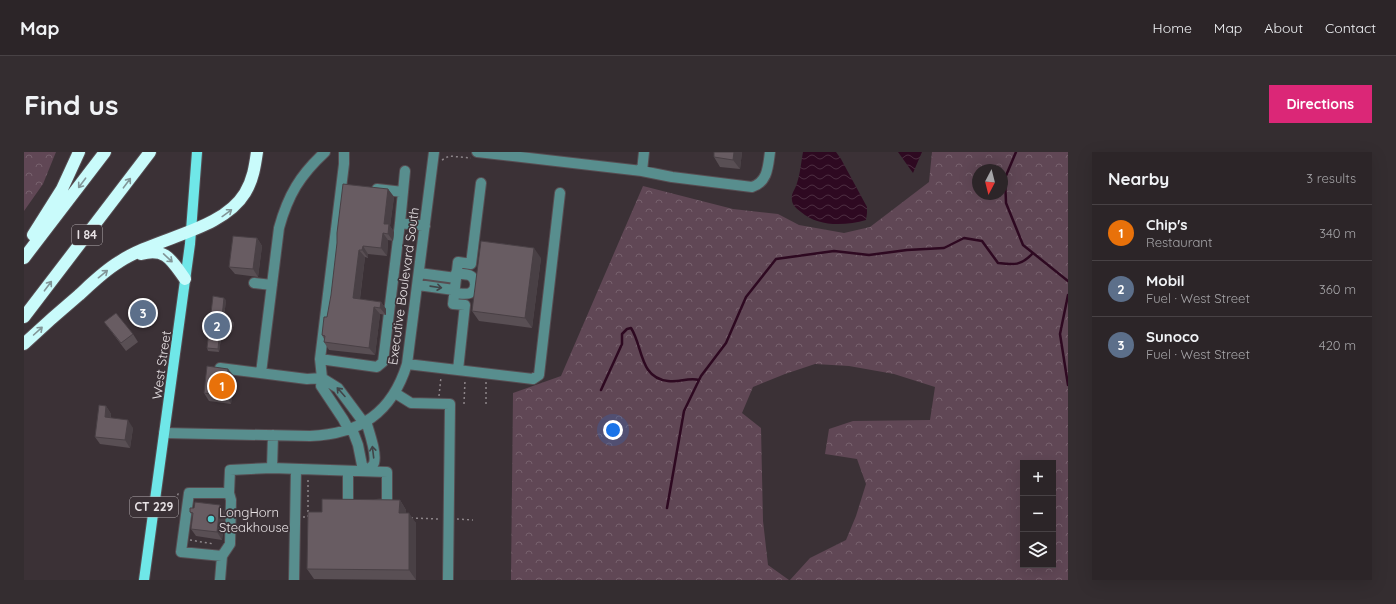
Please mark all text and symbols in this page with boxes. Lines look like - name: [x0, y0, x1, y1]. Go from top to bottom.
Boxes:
- text: Map: [20, 16, 59, 40]
- text: Home: [1153, 19, 1192, 37]
- text: Map: [1214, 19, 1242, 37]
- text: About: [1264, 19, 1303, 37]
- text: Contact: [1325, 19, 1376, 37]
- button: Directions: [1269, 85, 1372, 123]
- text: Find us: [24, 87, 118, 122]
- north arrow: [972, 164, 1008, 200]
- text: Nearby: [1108, 168, 1169, 189]
- text: 3 results: [1306, 170, 1356, 186]
- one-way arrow: [77, 177, 86, 188]
- one-way arrow: [122, 178, 131, 189]
- street label: Executive Boulevard South: [384, 206, 422, 366]
- one-way arrow: [221, 209, 232, 217]
- text: Chip's: [1146, 215, 1188, 234]
- road number: I 84: [72, 225, 102, 245]
- text: 1: [1118, 225, 1124, 241]
- text: 340 m: [1319, 225, 1356, 241]
- text: Restaurant: [1146, 234, 1212, 250]
- one-way arrow: [163, 253, 173, 263]
- one-way arrow: [97, 270, 108, 278]
- text: Mobil: [1146, 271, 1185, 290]
- one-way arrow: [43, 281, 52, 292]
- text: 2: [1117, 281, 1125, 297]
- text: 360 m: [1319, 281, 1356, 297]
- one-way arrow: [429, 283, 442, 291]
- text: Fuel · West Street: [1146, 290, 1250, 306]
- pin: 3: [130, 298, 156, 328]
- pin: 2: [204, 311, 230, 341]
- one-way arrow: [33, 326, 43, 336]
- text: Sunoco: [1146, 327, 1199, 346]
- street label: West Street: [148, 330, 174, 400]
- text: 3: [1118, 337, 1124, 353]
- text: 420 m: [1319, 337, 1356, 353]
- text: Fuel · West Street: [1146, 346, 1250, 362]
- pin: 1: [209, 371, 235, 401]
- one-way arrow: [336, 386, 345, 397]
- your location: [603, 420, 623, 440]
- one-way arrow: [369, 446, 377, 459]
- map controls: [1020, 460, 1056, 568]
- button: +: [1020, 460, 1056, 496]
- button: −: [1020, 496, 1056, 532]
- road number: CT 229: [130, 497, 178, 517]
- place label: LongHorn Steakhouse: [219, 504, 289, 535]
- marker: LongHorn Steakhouse: [206, 514, 216, 524]
- button: layers: [1020, 532, 1056, 568]

